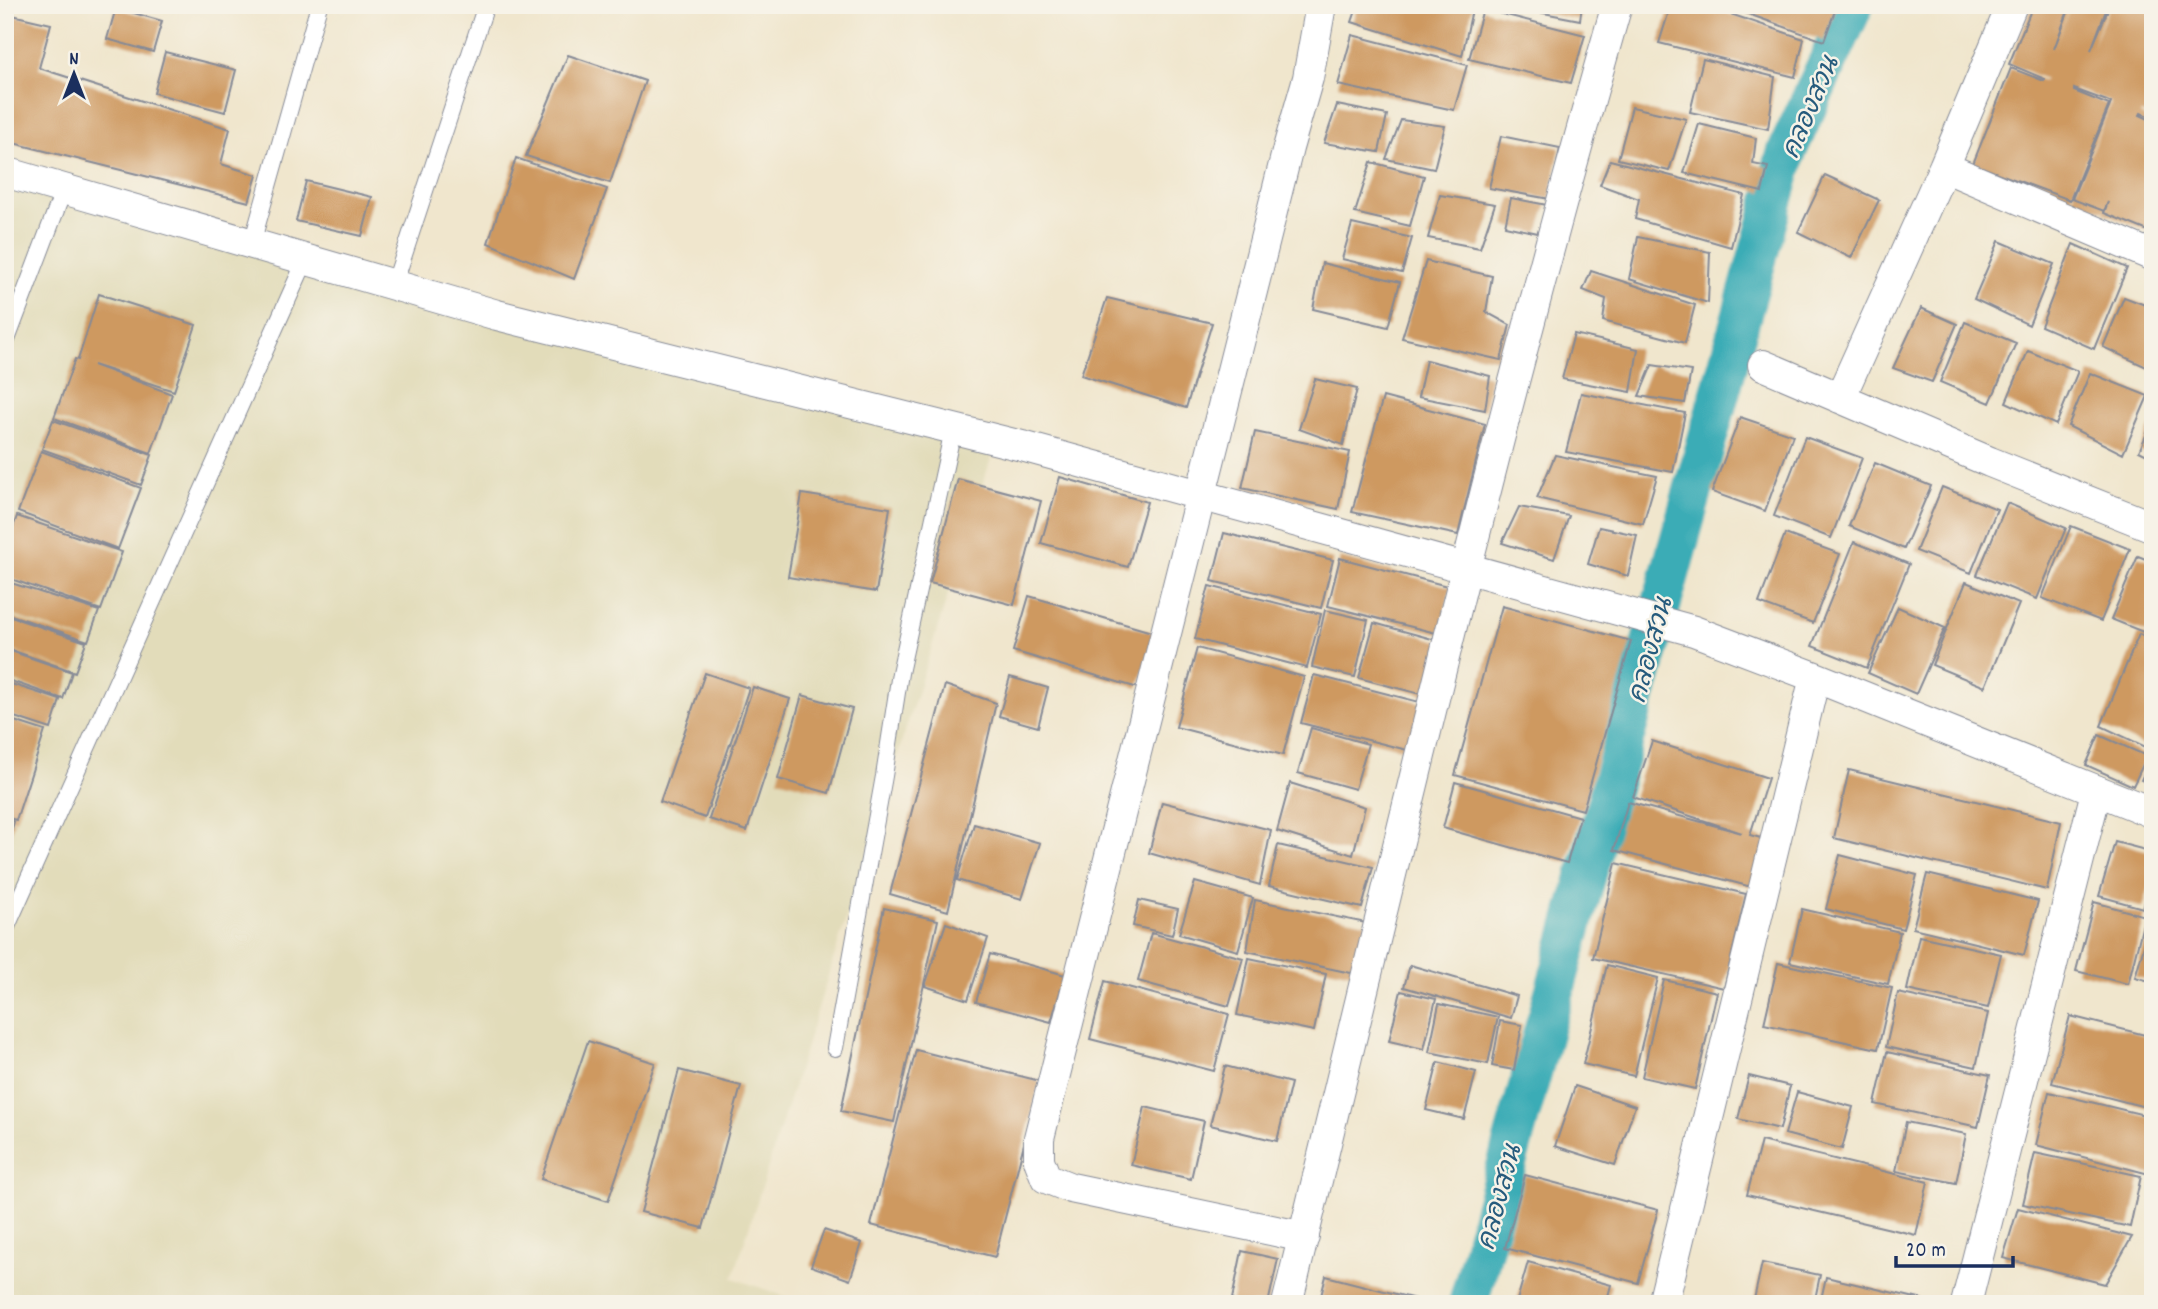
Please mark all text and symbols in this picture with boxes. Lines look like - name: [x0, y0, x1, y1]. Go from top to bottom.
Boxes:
- north arrow: [38, 38, 108, 108]
- text: N: [69, 47, 79, 74]
- water label: คลองสวน: [1774, 50, 1851, 165]
- water label: คลองสวน: [1621, 593, 1685, 707]
- water label: คลองสวน: [1470, 1140, 1534, 1254]
- scale bar: [1896, 1225, 2013, 1269]
- text: 20 m: [1906, 1237, 1946, 1267]

